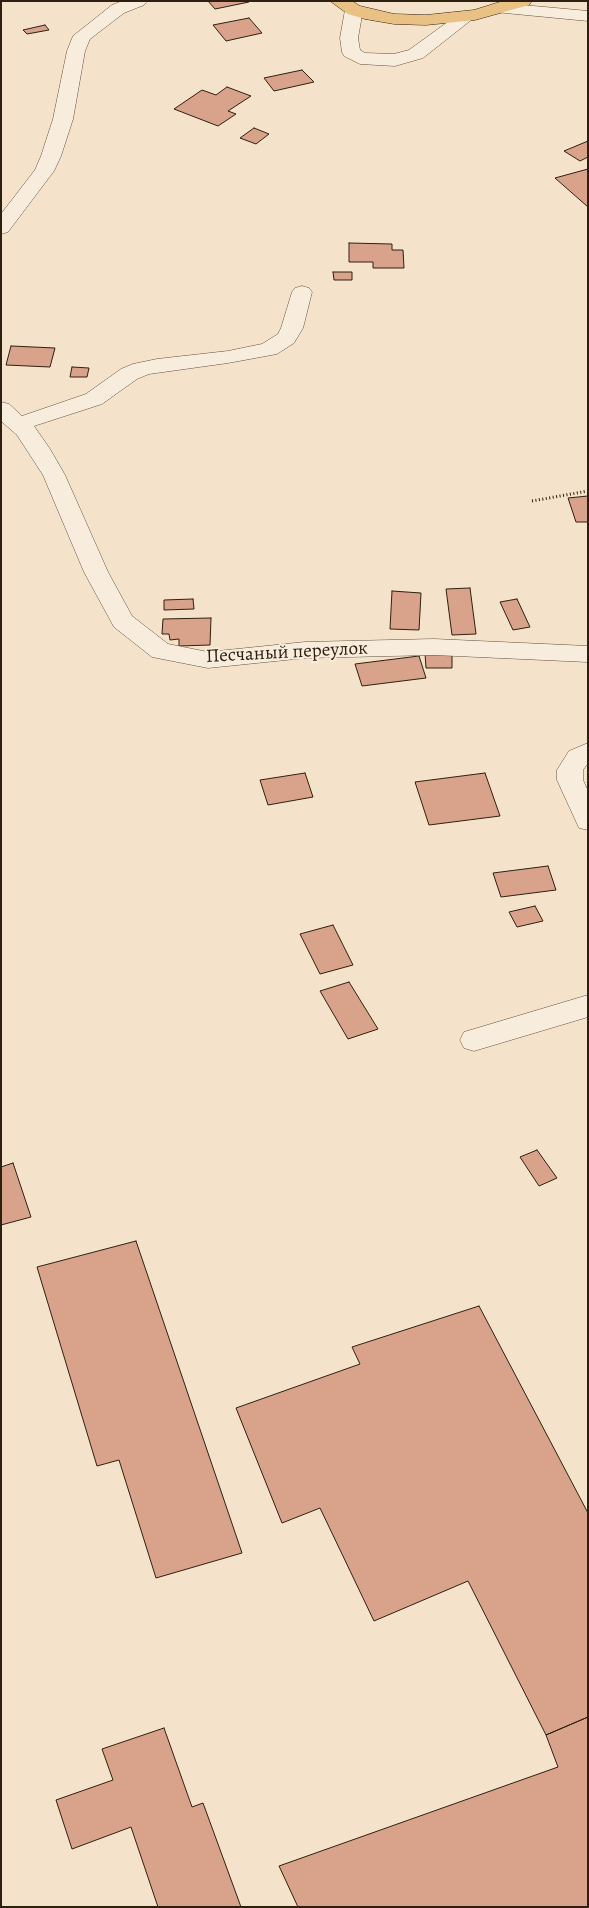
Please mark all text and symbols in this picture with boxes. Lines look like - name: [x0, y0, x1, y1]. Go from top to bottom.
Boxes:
- street label: Песчаный переулок: [205, 637, 369, 669]

